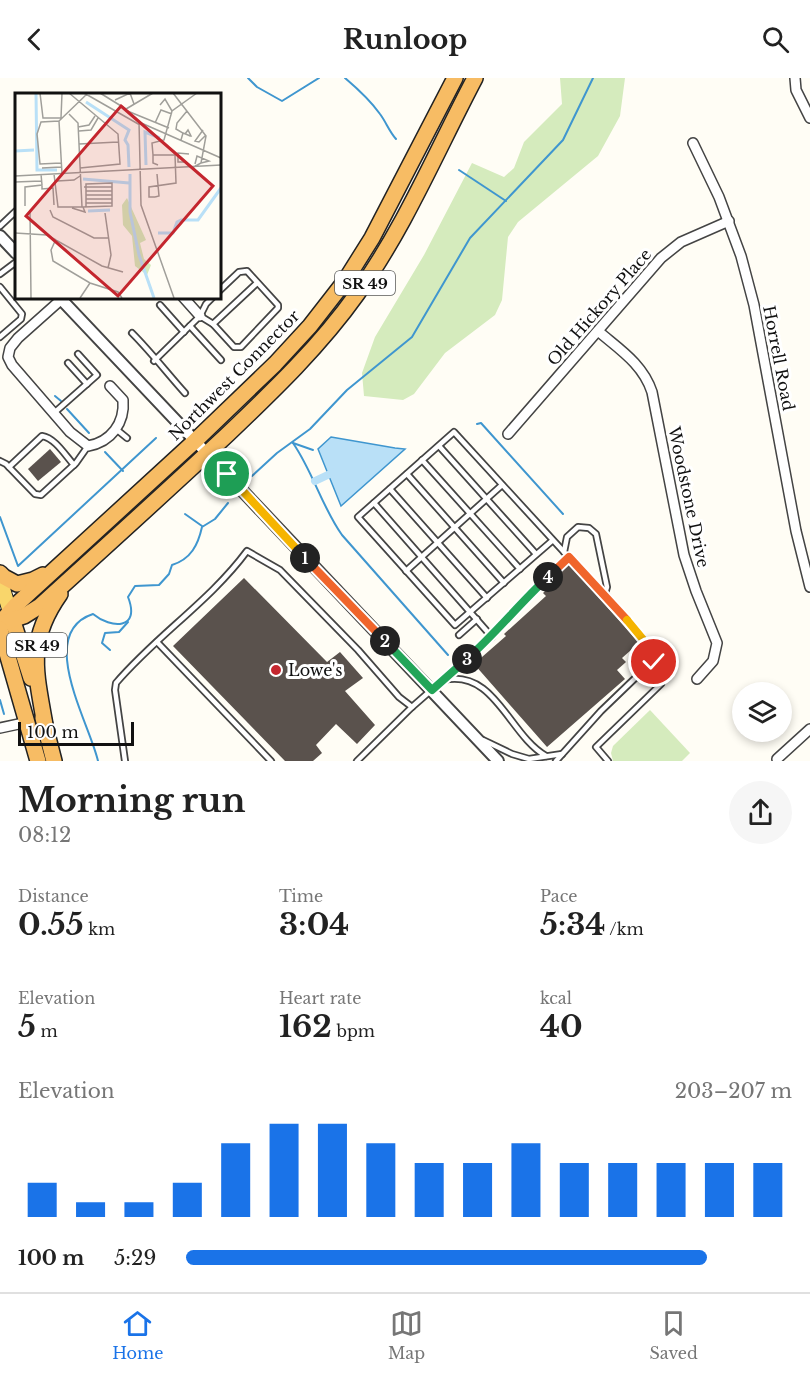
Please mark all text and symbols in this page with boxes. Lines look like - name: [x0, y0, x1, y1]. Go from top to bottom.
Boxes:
- icon: back: [18, 23, 51, 56]
- text: Runloop: [343, 23, 467, 56]
- icon: search: [759, 23, 792, 56]
- inset map: [15, 93, 220, 298]
- street label: Old Hickory Place: [543, 244, 655, 370]
- road number: SR 49: [335, 271, 395, 295]
- street label: Horrell Road: [759, 304, 799, 412]
- street label: Northwest Connector: [165, 305, 304, 444]
- street label: Woodstone Drive: [664, 424, 714, 569]
- pin: [201, 448, 252, 499]
- icon: arrive: [210, 457, 243, 490]
- pin: 1: [290, 543, 320, 573]
- text: 1: [302, 548, 308, 568]
- pin: 4: [533, 562, 563, 592]
- text: 4: [543, 567, 553, 587]
- pin: 2: [370, 626, 400, 656]
- text: 2: [380, 631, 390, 651]
- road number: SR 49: [7, 633, 67, 657]
- pin: [628, 636, 679, 687]
- pin: 3: [452, 644, 482, 674]
- icon: check: [637, 645, 670, 678]
- text: 3: [462, 649, 472, 669]
- place label: Lowe's: [288, 660, 343, 680]
- marker: Lowe's: [269, 663, 283, 677]
- map controls: [732, 682, 792, 742]
- button: layers: [732, 682, 792, 742]
- scale bar: [18, 719, 134, 746]
- text: 100 m: [27, 722, 79, 742]
- text: Morning run: [18, 780, 246, 821]
- button: share: [729, 781, 792, 844]
- text: 08:12: [18, 823, 71, 847]
- text: Distance: [18, 886, 89, 906]
- text: Time: [279, 886, 323, 906]
- text: Pace: [540, 886, 577, 906]
- text: 0.55: [18, 906, 84, 943]
- text: 3:04: [279, 906, 349, 943]
- text: 5:34: [540, 906, 605, 943]
- text: km: [84, 919, 115, 939]
- text: /km: [605, 919, 644, 939]
- text: Elevation: [18, 988, 95, 1008]
- text: Heart rate: [279, 988, 361, 1008]
- text: kcal: [540, 988, 572, 1008]
- text: 5: [18, 1008, 36, 1045]
- text: 162: [279, 1008, 332, 1045]
- text: 40: [540, 1008, 583, 1045]
- text: m: [36, 1021, 58, 1041]
- text: bpm: [332, 1021, 375, 1041]
- text: Elevation: [18, 1079, 115, 1103]
- text: 203–207 m: [675, 1079, 792, 1103]
- text: 100 m: [18, 1246, 84, 1270]
- text: 5:29: [114, 1246, 156, 1270]
- tab: Home: [112, 1307, 163, 1363]
- tab: Map: [388, 1307, 425, 1363]
- tab: Saved: [650, 1307, 698, 1363]

